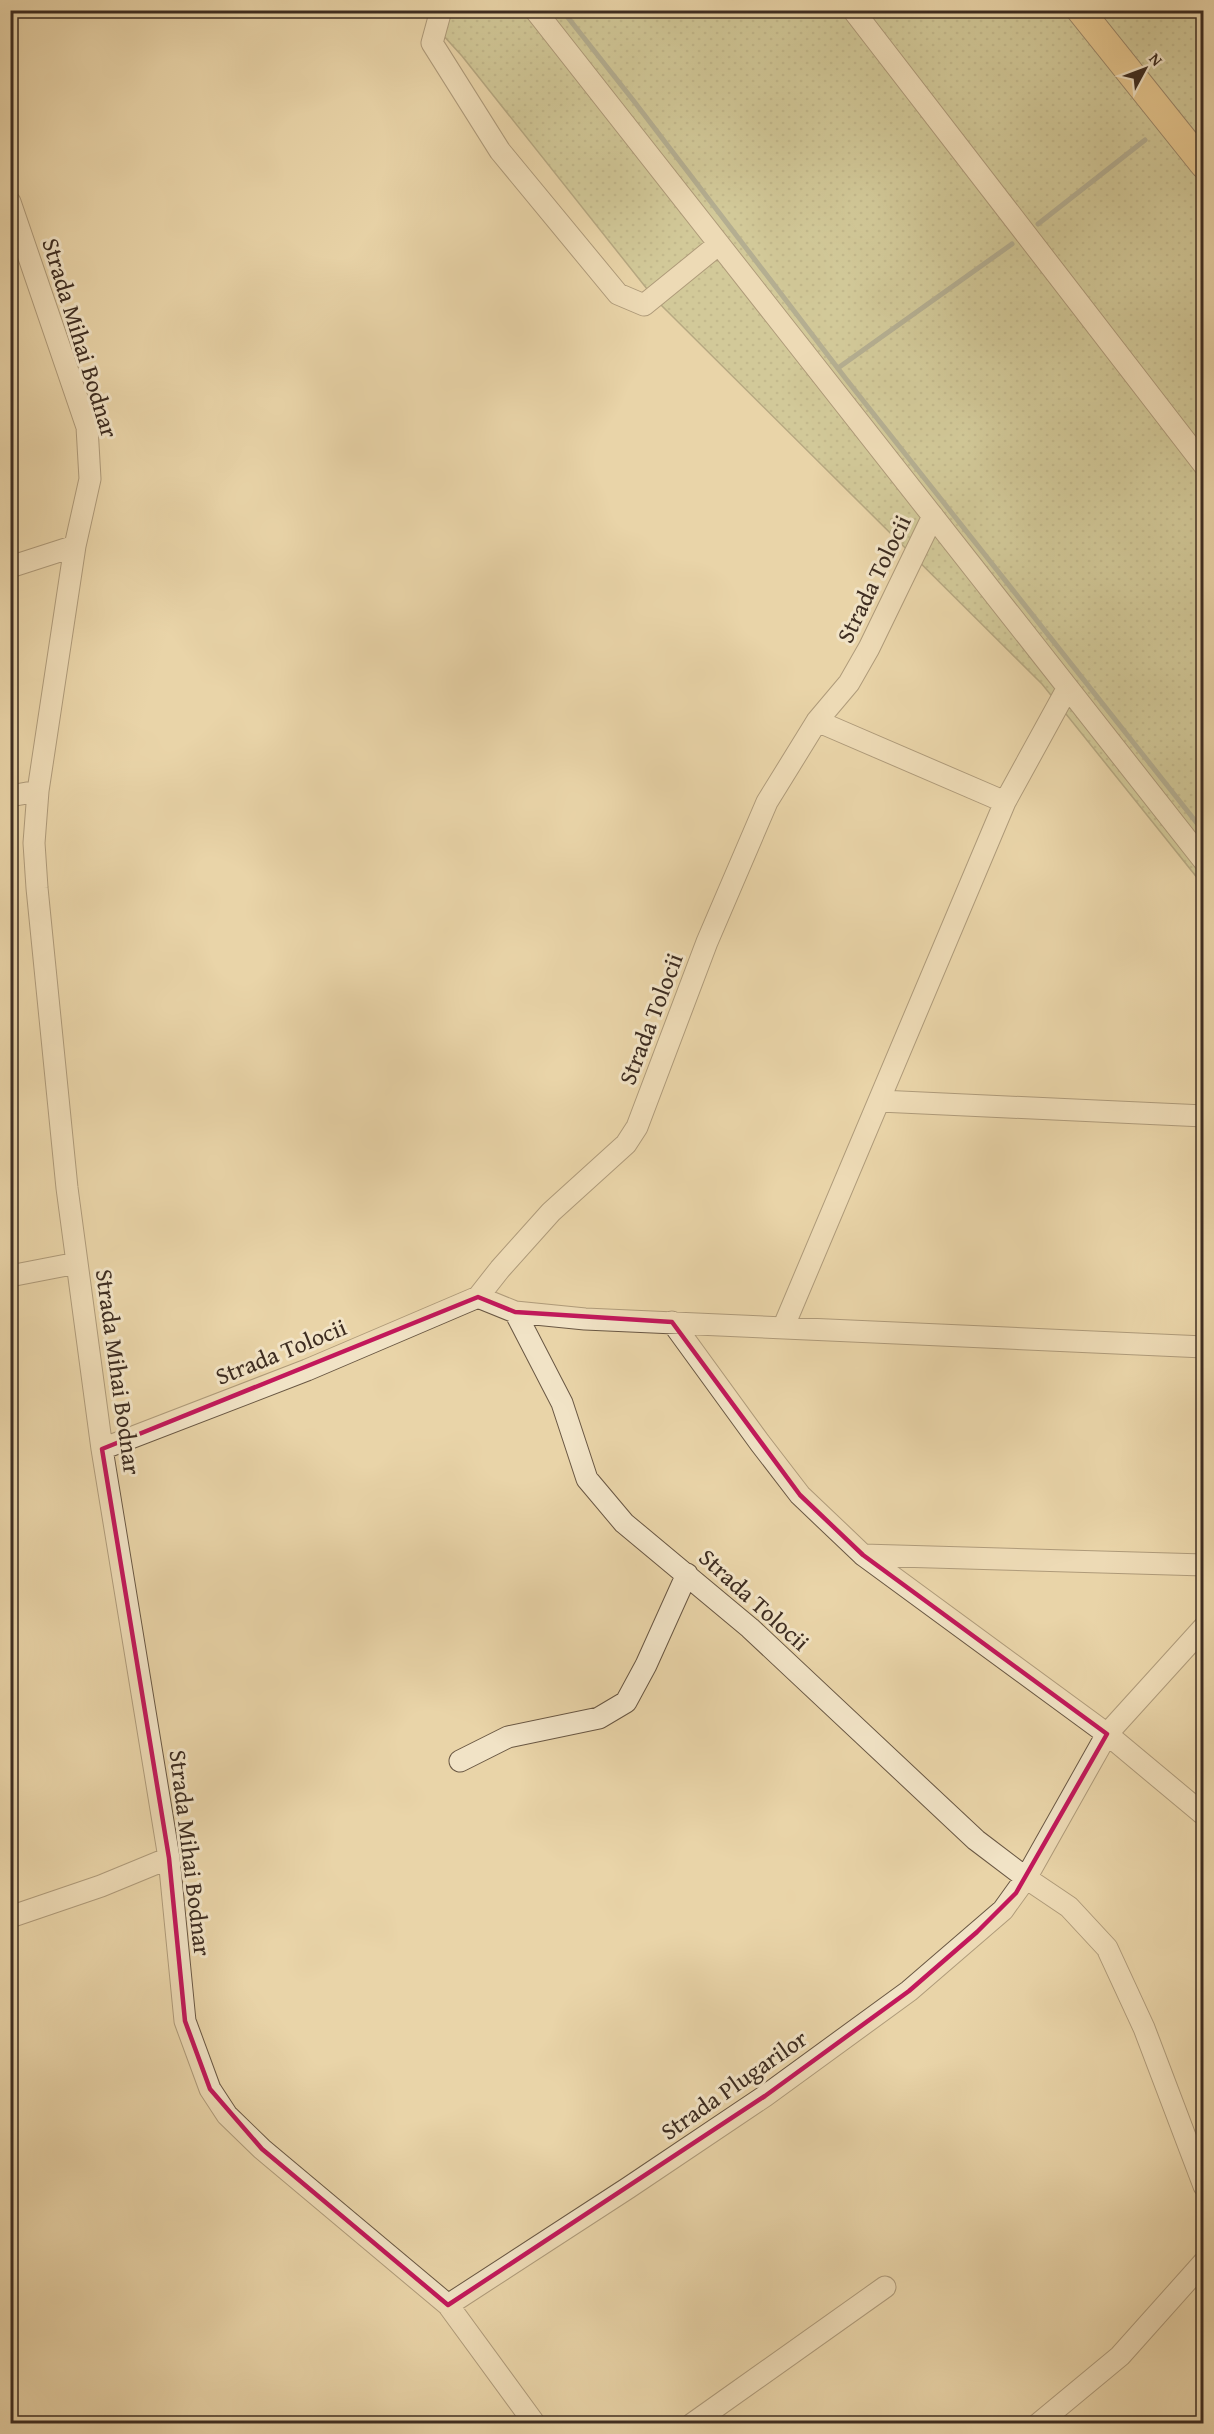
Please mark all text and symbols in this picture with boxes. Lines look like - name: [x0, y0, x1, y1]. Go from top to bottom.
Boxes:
- north arrow: [1115, 39, 1175, 99]
- text: N: [1144, 47, 1169, 71]
- street label: Strada Mihai Bodnar: [33, 234, 128, 442]
- street label: Strada Tolocii: [827, 509, 920, 649]
- street label: Strada Tolocii: [609, 948, 692, 1090]
- street label: Strada Mihai Bodnar: [87, 1267, 150, 1477]
- street label: Strada Tolocii: [210, 1309, 352, 1394]
- street label: Strada Tolocii: [691, 1540, 818, 1659]
- street label: Strada Mihai Bodnar: [160, 1748, 221, 1958]
- street label: Strada Plugarilor: [653, 2021, 814, 2148]

